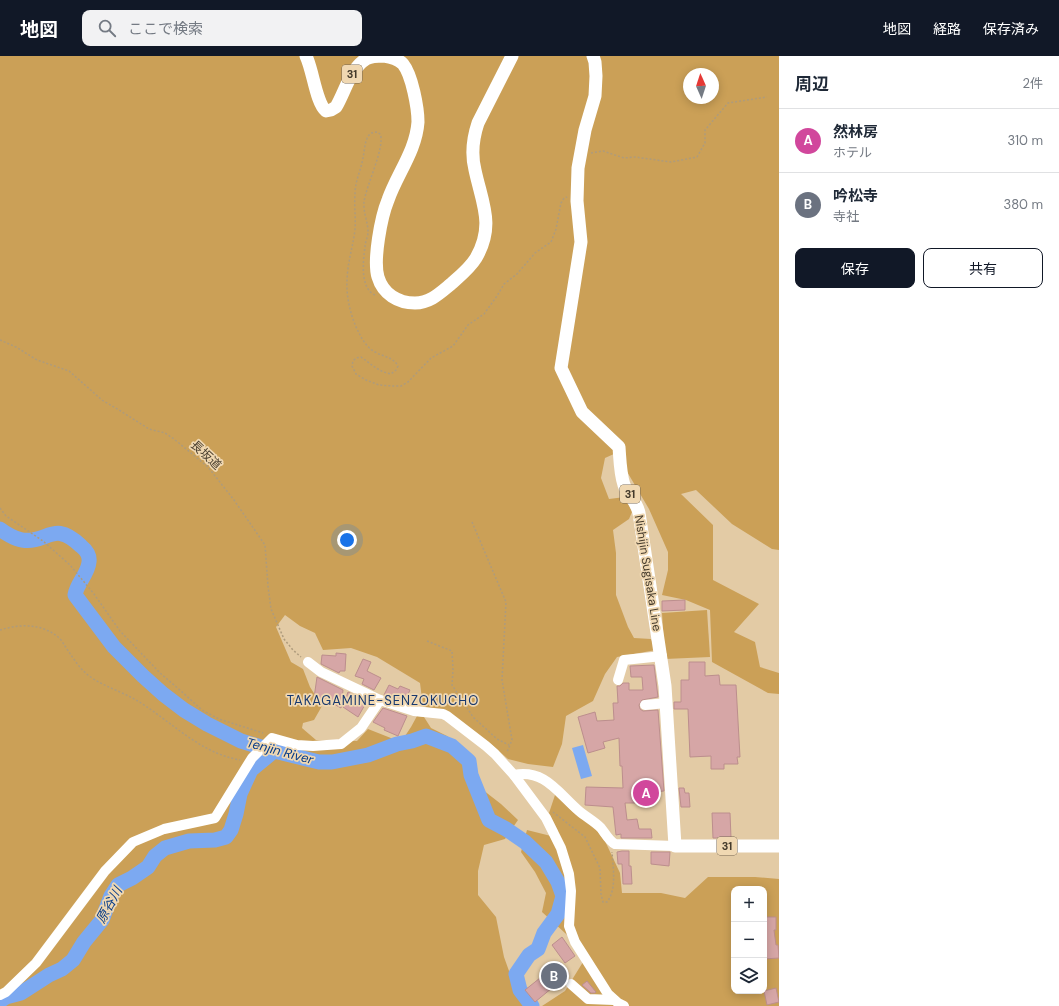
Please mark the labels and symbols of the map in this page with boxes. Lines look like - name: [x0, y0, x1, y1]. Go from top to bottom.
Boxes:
- road number: 31: [342, 65, 362, 83]
- north arrow: [683, 68, 719, 104]
- street label: 長坂道: [187, 437, 225, 473]
- road number: 31: [620, 485, 640, 503]
- street label: Nishijin Sugisaka Line: [631, 514, 665, 632]
- your location: [337, 530, 357, 550]
- district label: TAKAGAMINE-SENZOKUCHO: [287, 692, 479, 709]
- water label: Tenjin River: [245, 734, 316, 768]
- pin: A: [633, 778, 659, 808]
- road number: 31: [717, 837, 737, 855]
- water label: 原谷川: [92, 882, 127, 926]
- pin: B: [541, 961, 567, 991]

